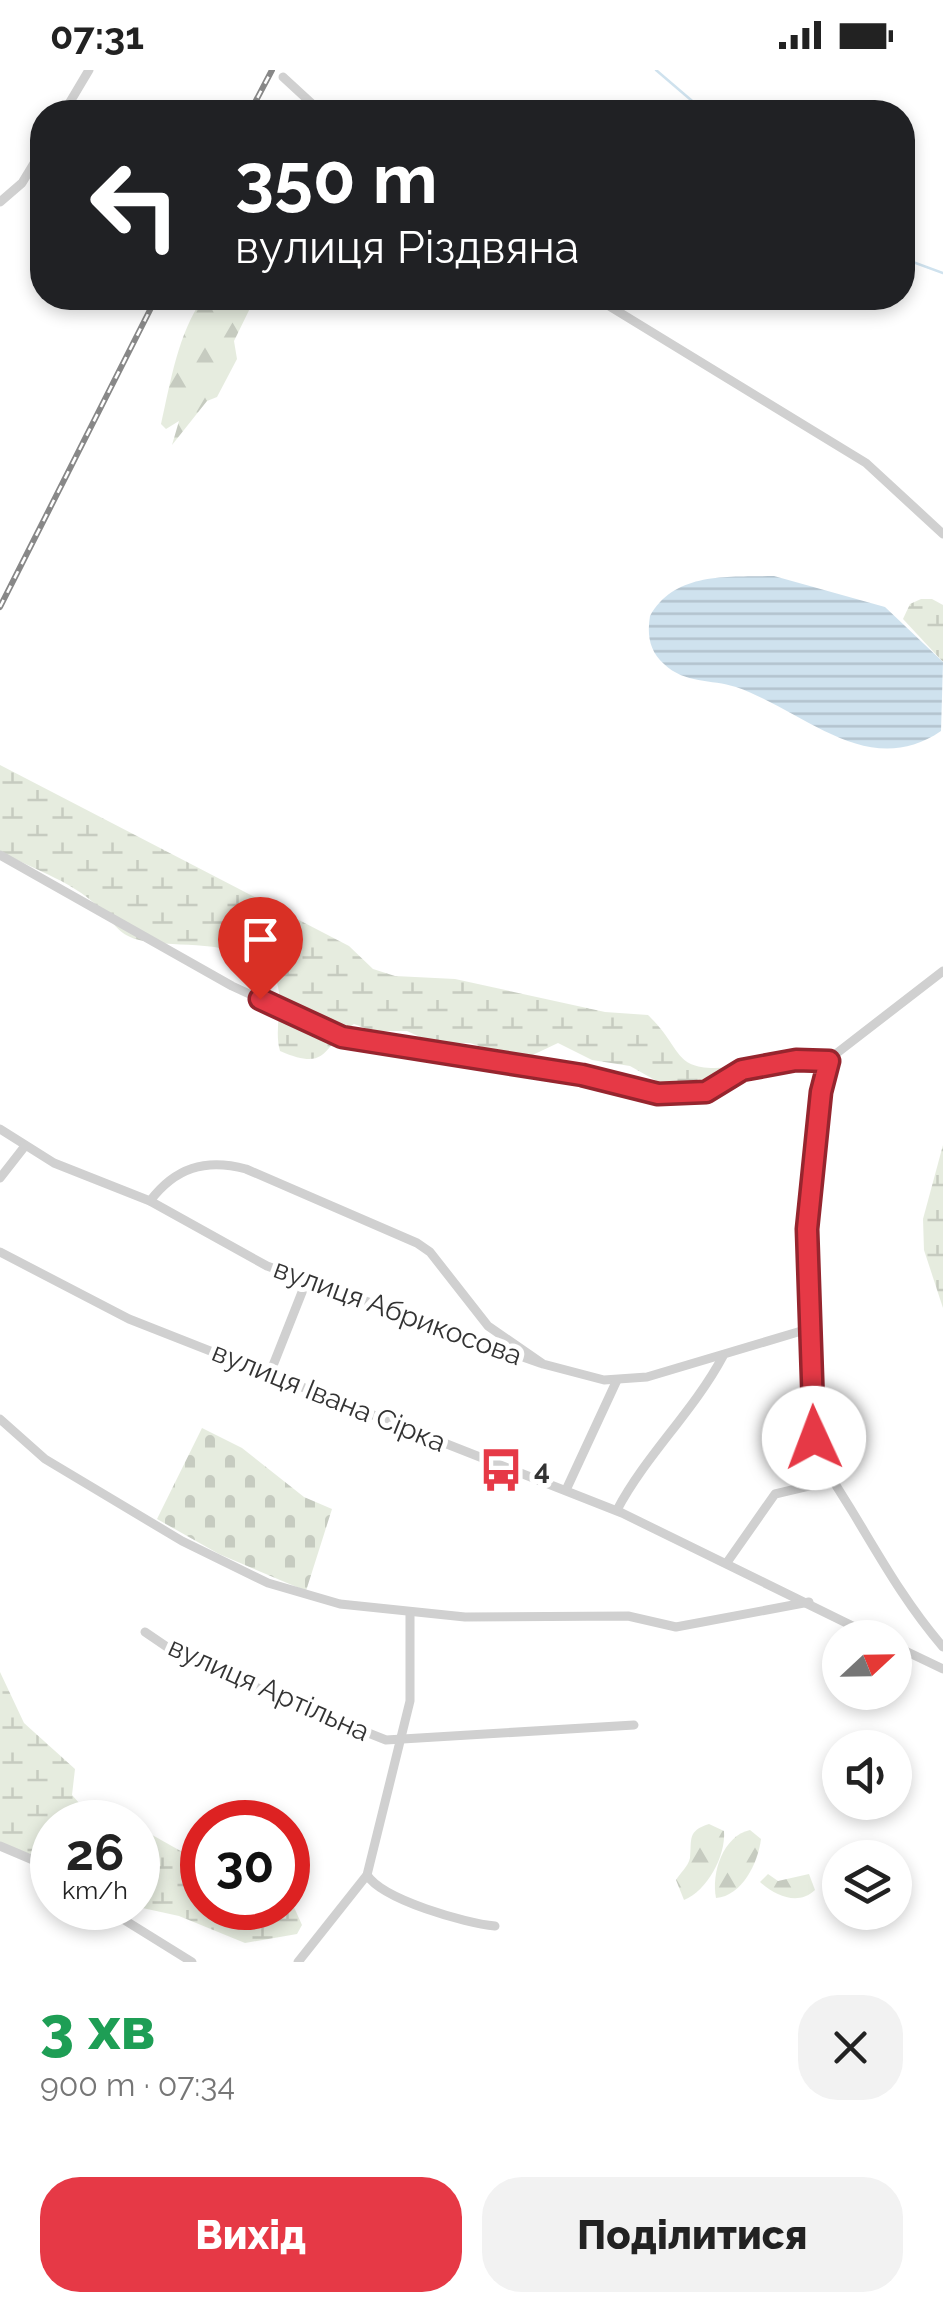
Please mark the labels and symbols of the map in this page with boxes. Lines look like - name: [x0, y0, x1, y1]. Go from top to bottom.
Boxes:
- pin: [218, 897, 303, 1000]
- street label: вулиця Абрикосова: [269, 1252, 527, 1372]
- street label: вулиця Івана Сірка: [207, 1335, 451, 1459]
- position arrow: [762, 1386, 866, 1490]
- bus stop icon: 4: [477, 1446, 525, 1494]
- place label: 4: [534, 1454, 550, 1487]
- north arrow: [822, 1620, 912, 1710]
- street label: вулиця Артільна: [163, 1630, 375, 1748]
- speed limit sign: 30: [180, 1800, 310, 1930]

